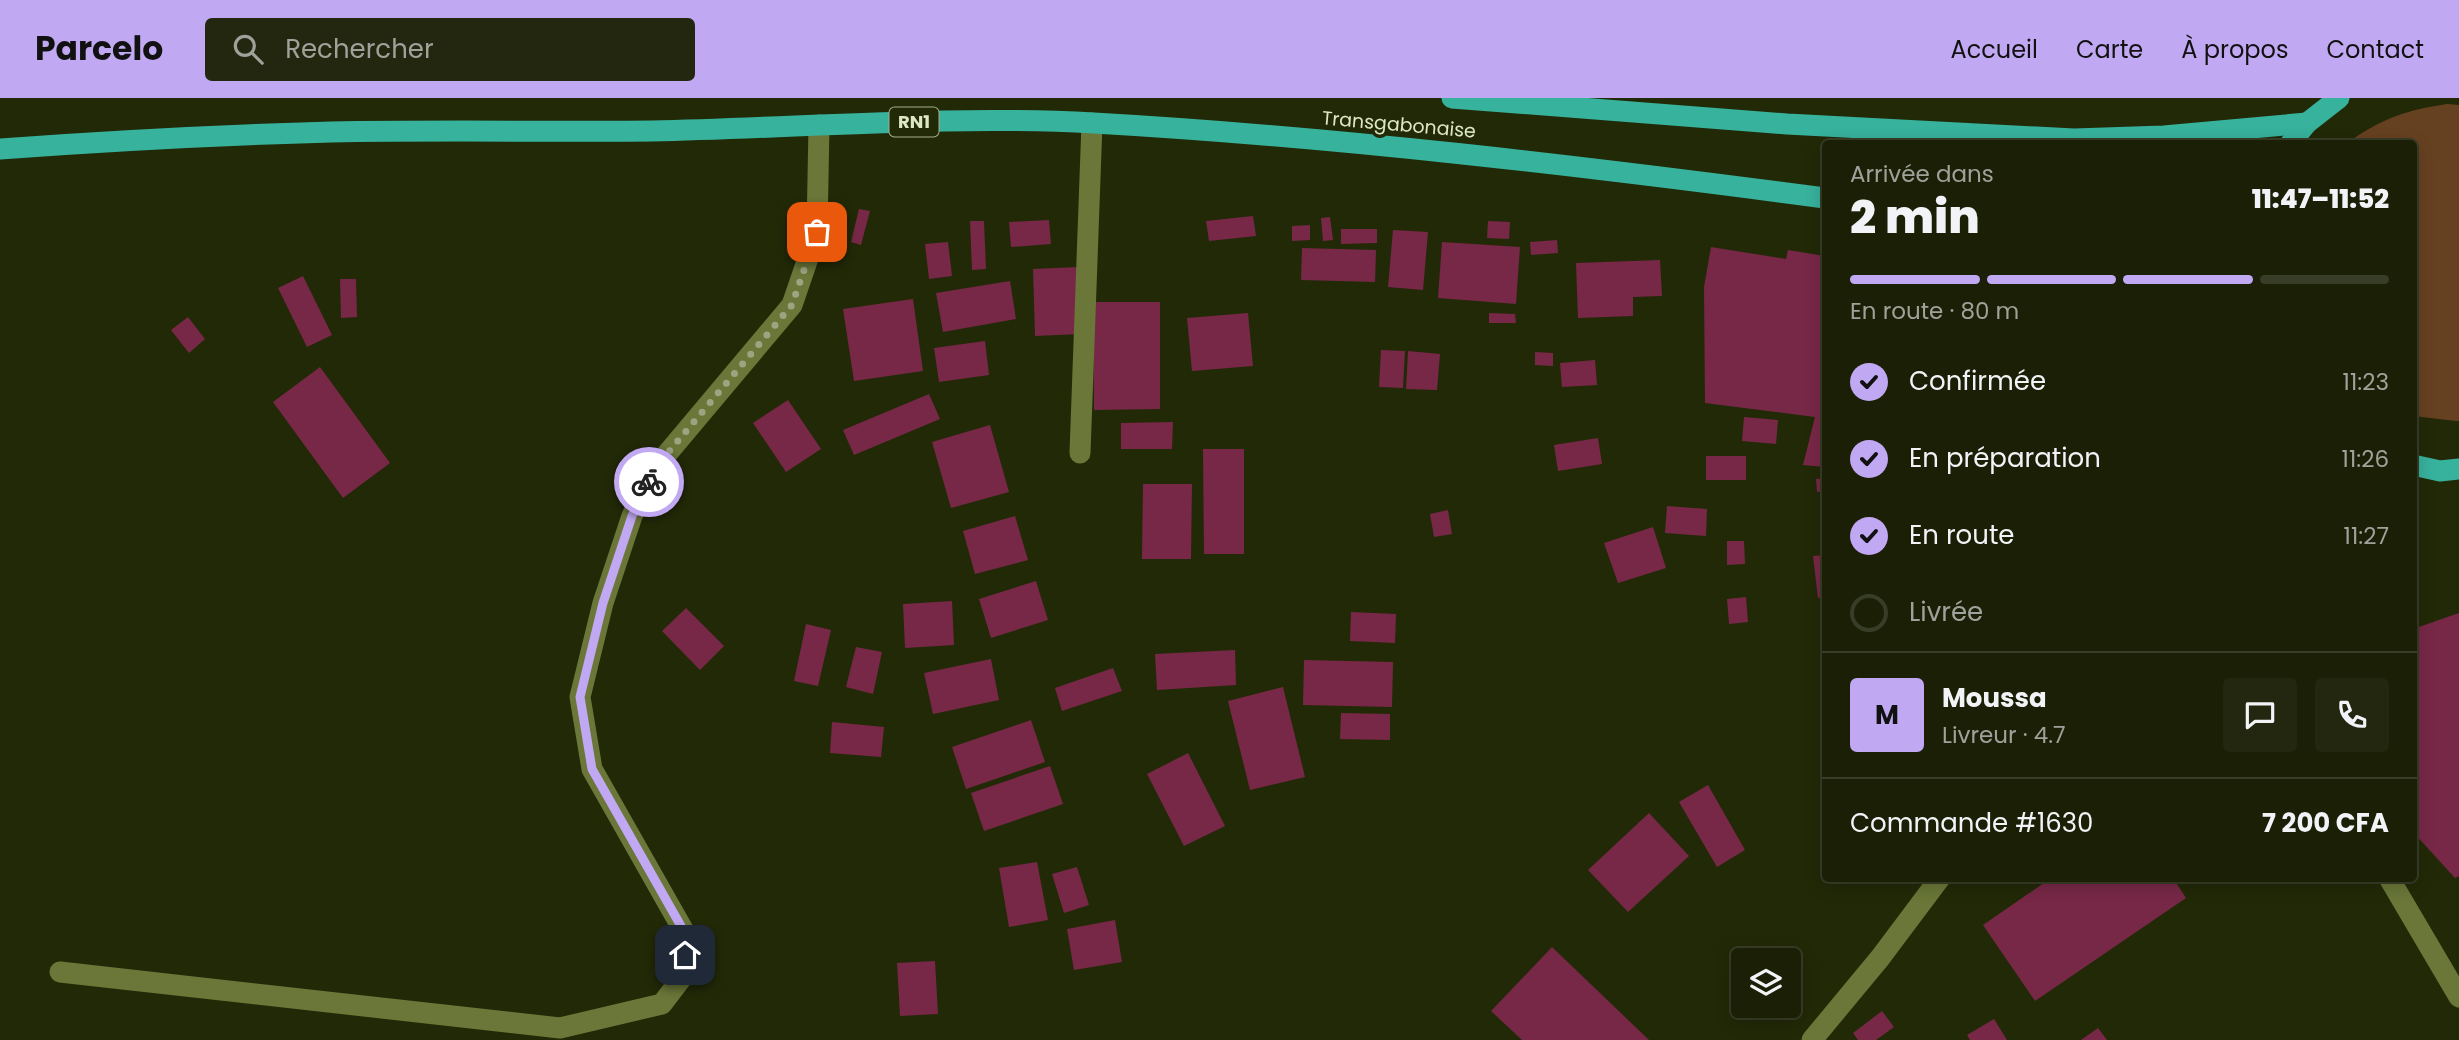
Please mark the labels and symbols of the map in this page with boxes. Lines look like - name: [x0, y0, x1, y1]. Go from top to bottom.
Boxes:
- street label: Transgabonaise: [1321, 104, 1477, 145]
- road number: RN1: [890, 107, 939, 136]
- pin: [787, 202, 847, 262]
- courier: [614, 447, 684, 517]
- pin: [655, 925, 715, 985]

